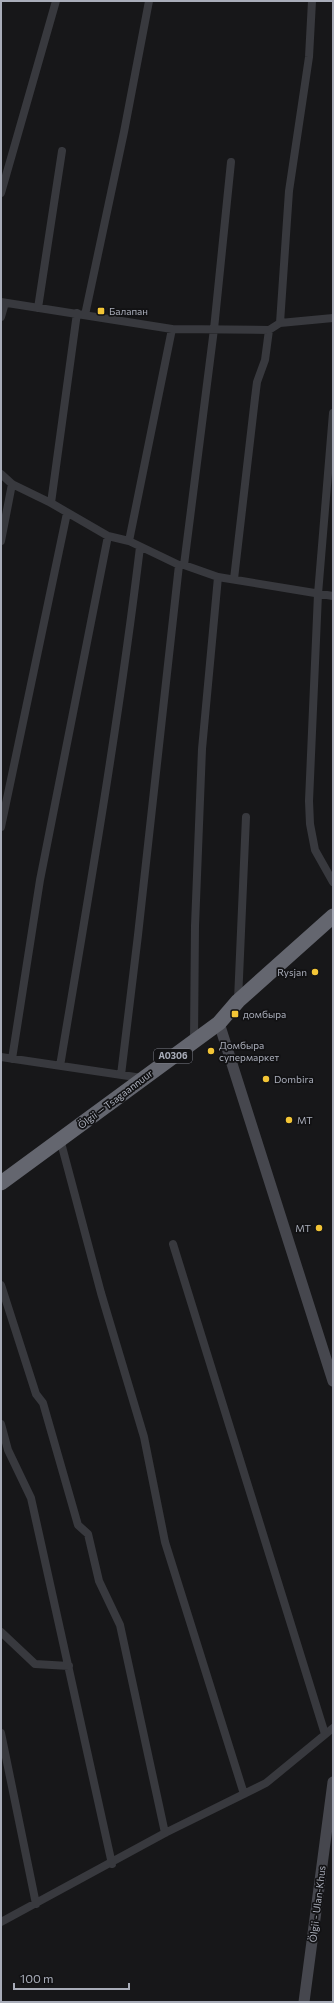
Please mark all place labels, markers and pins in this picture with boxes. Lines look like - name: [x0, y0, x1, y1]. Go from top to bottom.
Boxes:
- place label: Балапан: [109, 305, 148, 317]
- marker: Балапан: [96, 306, 106, 316]
- place label: Rysjan: [277, 966, 307, 978]
- marker: Rysjan: [310, 967, 320, 977]
- place label: домбыра: [243, 1008, 286, 1020]
- marker: домбыра: [230, 1009, 240, 1019]
- place label: Домбыра супермаркет: [219, 1039, 279, 1063]
- marker: Домбыра супермаркет: [206, 1046, 216, 1056]
- place label: Dombira: [274, 1073, 314, 1085]
- marker: Dombira: [261, 1074, 271, 1084]
- place label: МТ: [297, 1114, 313, 1126]
- marker: МТ: [284, 1115, 294, 1125]
- place label: MT: [295, 1222, 312, 1234]
- marker: MT: [314, 1223, 324, 1233]

